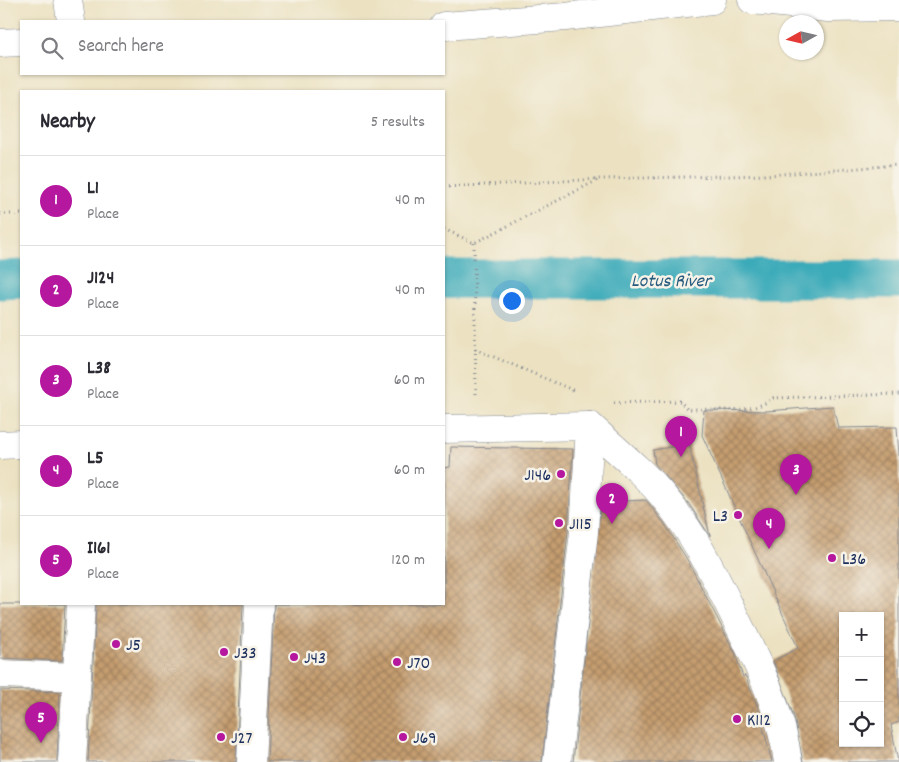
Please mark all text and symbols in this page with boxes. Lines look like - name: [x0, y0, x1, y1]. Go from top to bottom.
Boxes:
- north arrow: [779, 15, 824, 60]
- search box: [20, 20, 445, 75]
- icon: search: [38, 34, 66, 62]
- text: Search here: [78, 34, 164, 61]
- text: Nearby: [40, 108, 95, 138]
- text: 5 results: [371, 111, 425, 134]
- text: L1: [87, 176, 99, 203]
- text: 1: [54, 189, 58, 212]
- text: 40 m: [395, 189, 425, 212]
- text: Place: [87, 203, 119, 226]
- text: J124: [87, 266, 114, 293]
- water label: Lotus River: [631, 269, 713, 296]
- text: 2: [53, 279, 60, 302]
- text: 40 m: [395, 279, 425, 302]
- your location: [499, 288, 525, 314]
- text: Place: [87, 293, 119, 316]
- text: L38: [87, 356, 111, 383]
- text: 3: [52, 369, 60, 392]
- text: 60 m: [394, 369, 425, 392]
- text: Place: [87, 383, 119, 406]
- pin: 1: [665, 416, 697, 457]
- text: L5: [87, 446, 104, 473]
- pin: 3: [780, 454, 812, 495]
- text: 4: [53, 459, 59, 482]
- text: 60 m: [394, 459, 425, 482]
- place label: J146: [524, 464, 551, 489]
- marker: J146: [555, 468, 567, 480]
- text: Place: [87, 473, 119, 496]
- pin: 2: [596, 483, 628, 524]
- place label: L3: [713, 505, 728, 530]
- pin: 4: [753, 508, 785, 549]
- marker: L3: [732, 509, 744, 521]
- place label: J115: [569, 513, 592, 538]
- marker: J115: [553, 517, 565, 529]
- text: I161: [87, 536, 111, 563]
- place label: L36: [842, 548, 866, 573]
- text: 5: [52, 549, 60, 572]
- text: 120 m: [391, 549, 425, 572]
- marker: L36: [826, 552, 838, 564]
- text: Place: [87, 563, 119, 586]
- map controls: [839, 612, 884, 747]
- button: +: [839, 612, 884, 657]
- place label: J5: [126, 634, 141, 659]
- marker: J5: [110, 638, 122, 650]
- place label: J33: [234, 642, 257, 667]
- marker: J33: [218, 646, 230, 658]
- place label: J43: [304, 647, 326, 672]
- marker: J43: [288, 651, 300, 663]
- place label: J70: [407, 652, 430, 677]
- marker: J70: [391, 656, 403, 668]
- button: −: [839, 657, 884, 702]
- pin: 5: [25, 702, 57, 743]
- button: locate: [839, 702, 884, 747]
- place label: K112: [747, 709, 771, 734]
- marker: K112: [731, 713, 743, 725]
- place label: J27: [231, 727, 252, 752]
- place label: J69: [413, 727, 437, 752]
- marker: J27: [215, 731, 227, 743]
- marker: J69: [397, 731, 409, 743]

